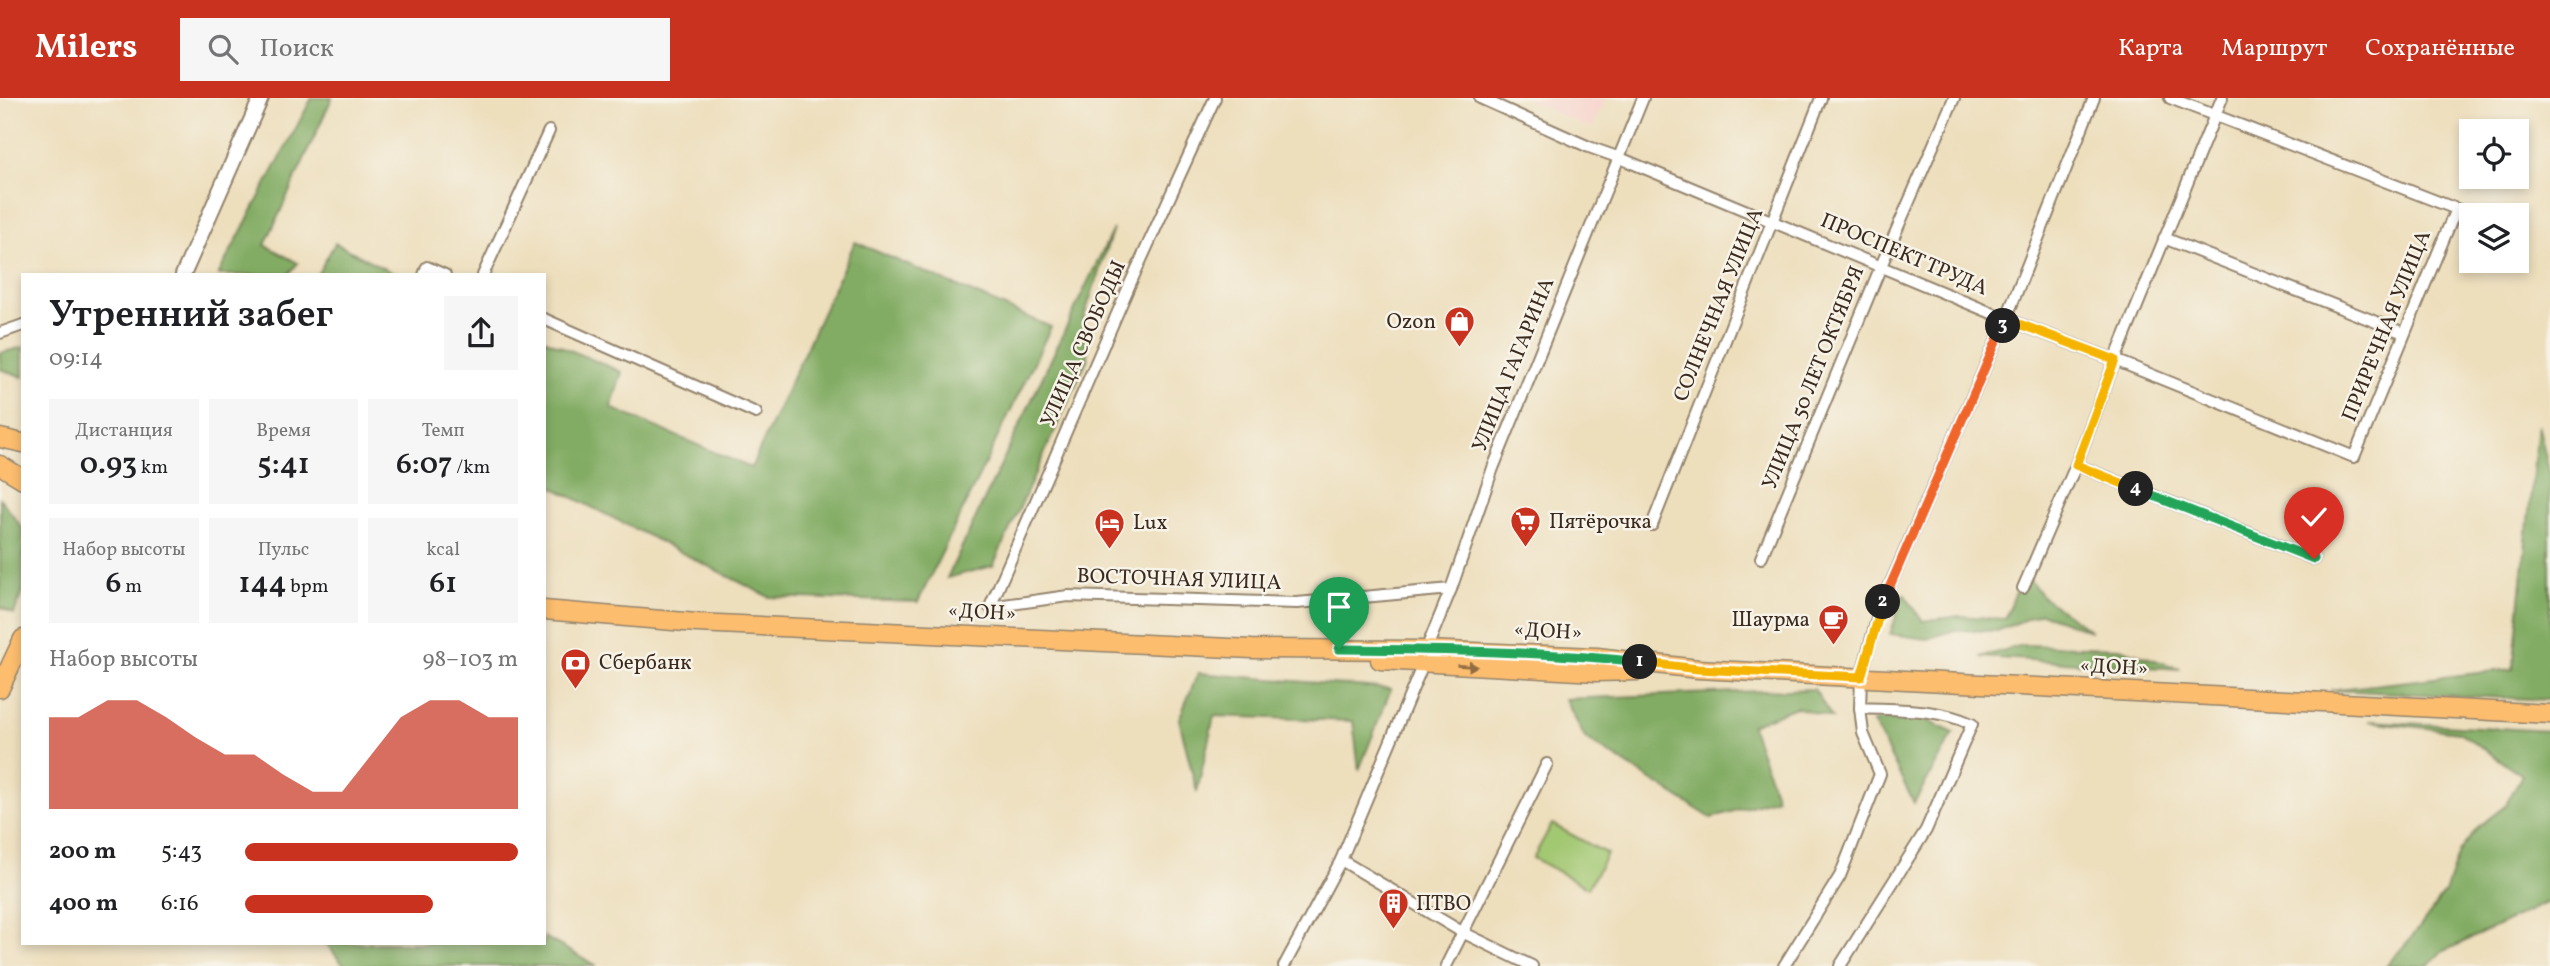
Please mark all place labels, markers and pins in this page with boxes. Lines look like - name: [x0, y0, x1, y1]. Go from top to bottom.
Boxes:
- shop icon: Ozon: [1442, 305, 1476, 349]
- place label: Ozon: [1386, 308, 1436, 337]
- pin: 3: [1986, 308, 2021, 344]
- pin: 4: [2118, 472, 2154, 506]
- pin: [2284, 487, 2344, 559]
- supermarket icon: Пятёрочка: [1509, 505, 1543, 549]
- hotel icon: Lux: [1093, 506, 1127, 550]
- place label: Пятёрочка: [1549, 508, 1652, 537]
- place label: Lux: [1133, 509, 1168, 538]
- pin: [1309, 577, 1369, 649]
- pin: 2: [1866, 584, 1900, 620]
- cafe icon: Шаурма: [1816, 603, 1850, 647]
- place label: Шаурма: [1731, 606, 1810, 635]
- pin: 1: [1622, 644, 1658, 680]
- bank icon: Сбербанк: [559, 646, 593, 690]
- place label: Сбербанк: [599, 649, 691, 678]
- building icon: ПТВО: [1376, 887, 1410, 931]
- place label: ПТВО: [1416, 890, 1471, 919]

